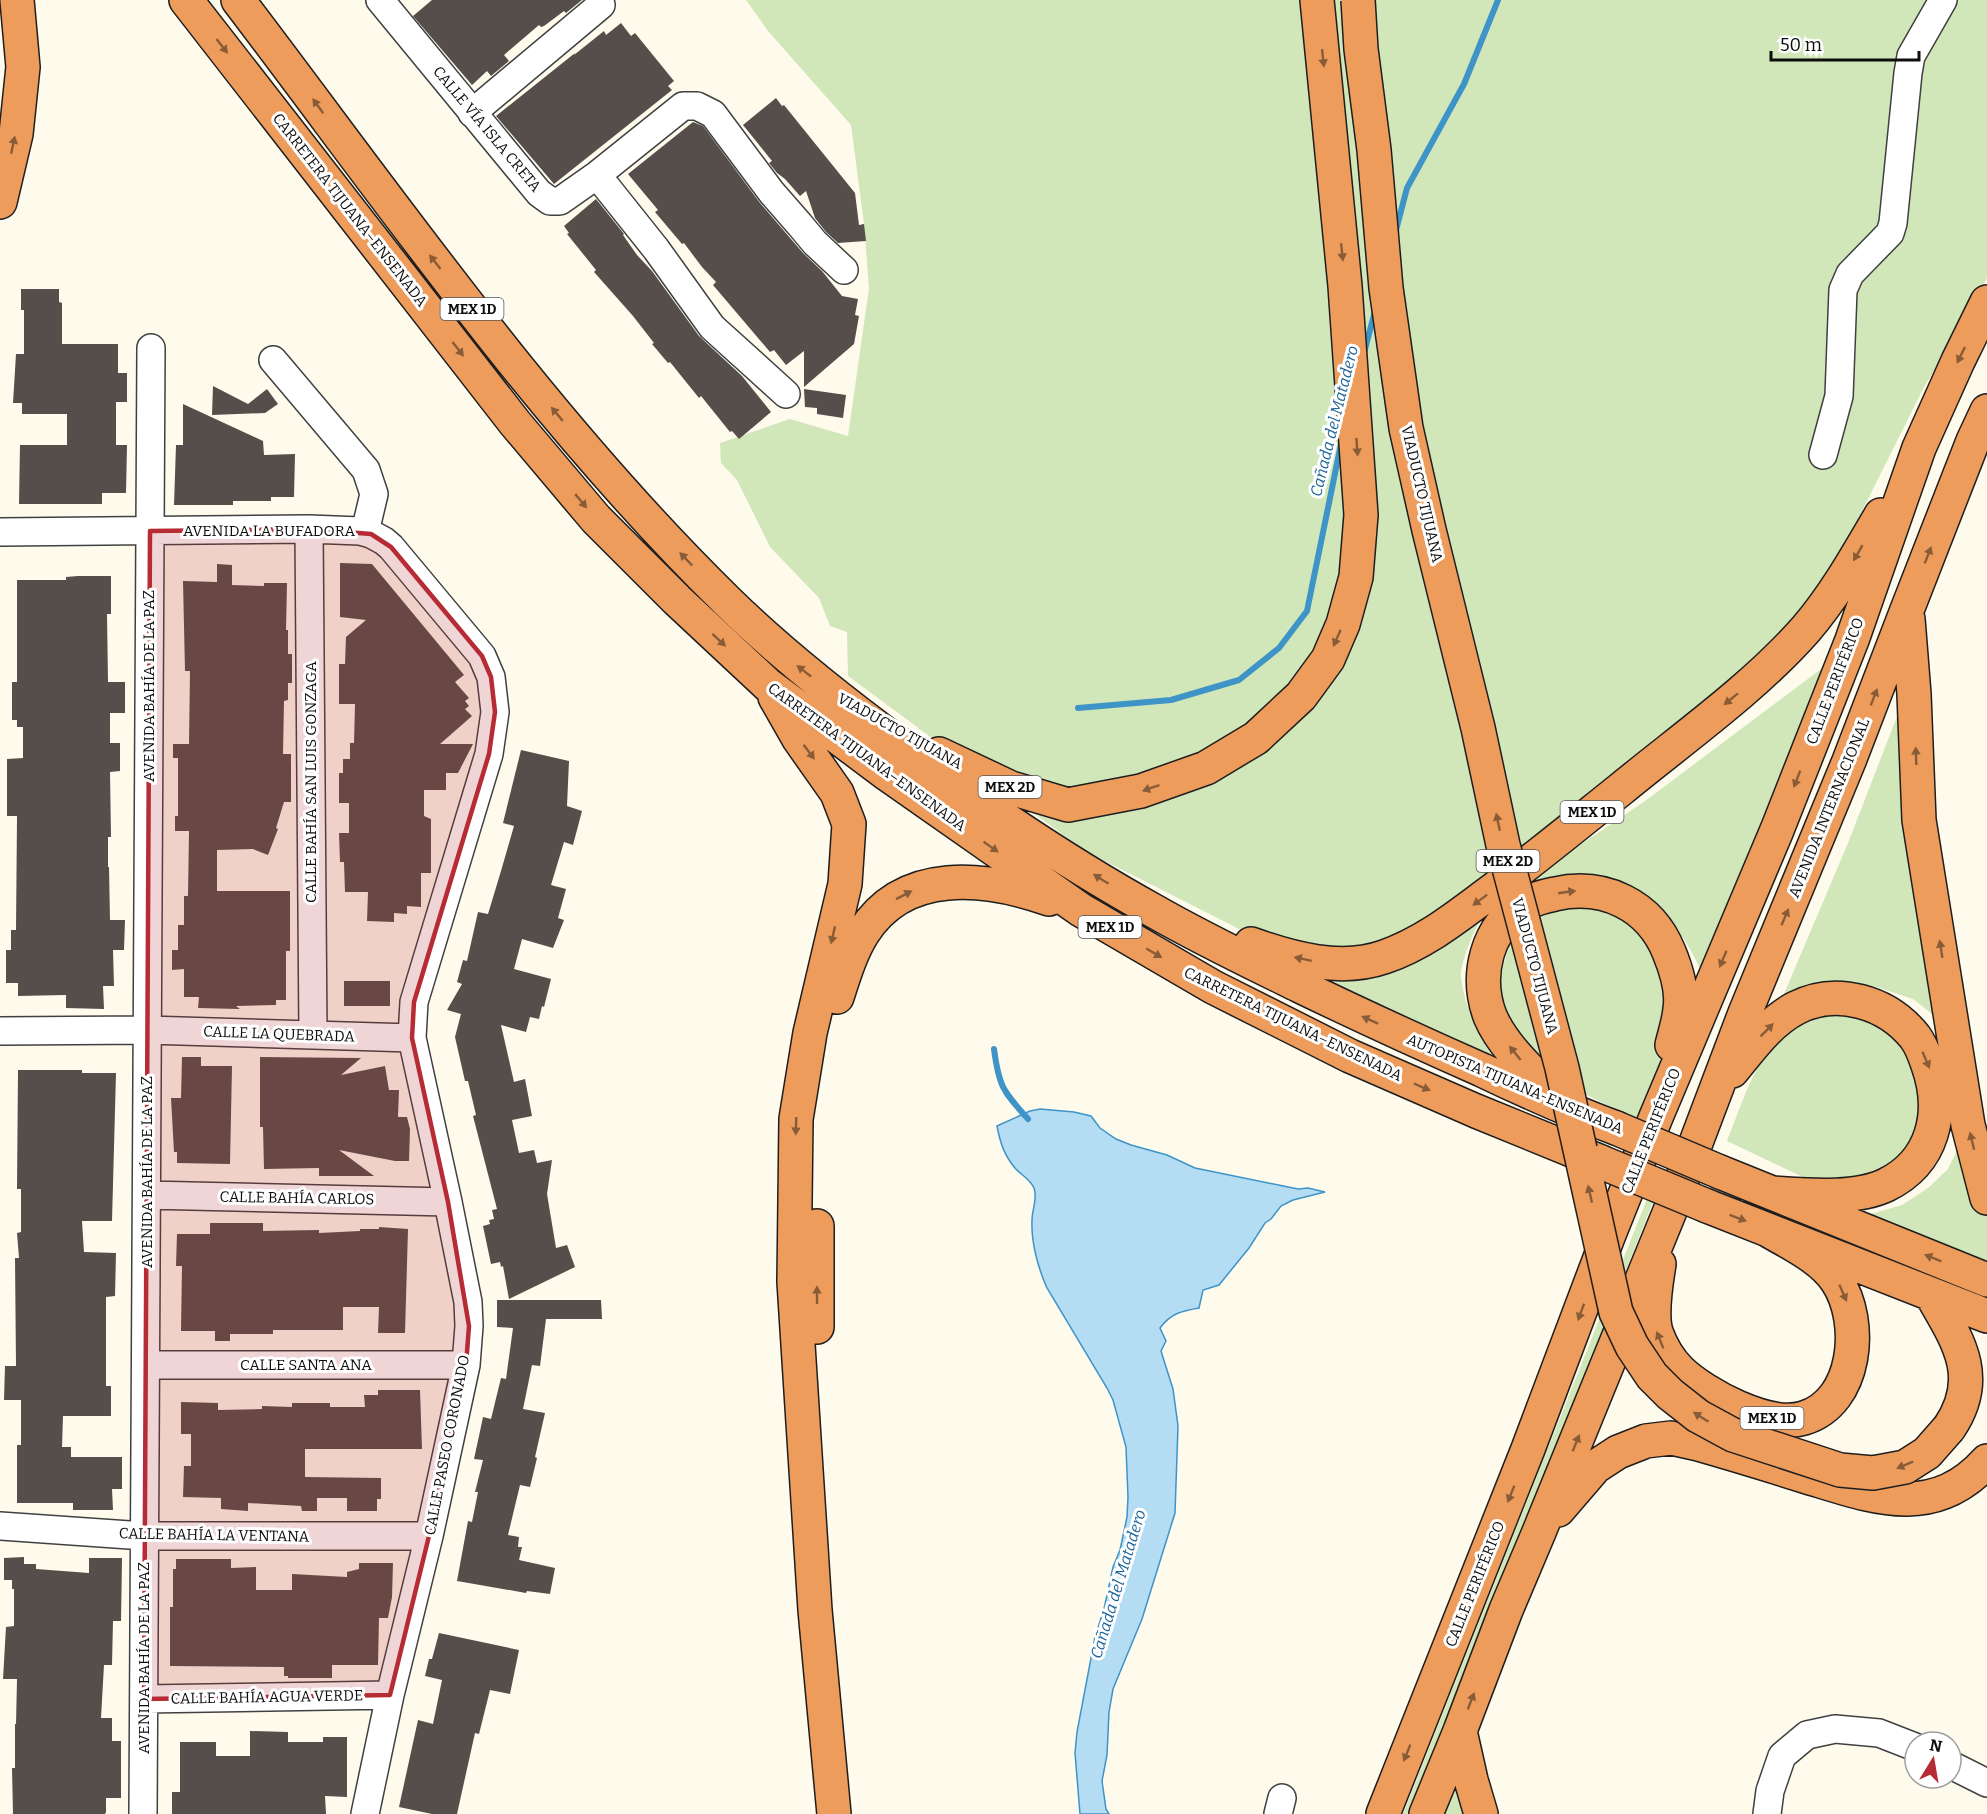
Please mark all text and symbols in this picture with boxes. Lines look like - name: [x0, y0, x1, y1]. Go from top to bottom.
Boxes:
- scale bar: [1771, 24, 1920, 62]
- text: 50 m: [1780, 34, 1822, 56]
- one-way arrow: [216, 38, 228, 54]
- one-way arrow: [1318, 49, 1327, 68]
- street label: CALLE VÍA ISLA CRETA: [429, 62, 545, 196]
- one-way arrow: [312, 98, 324, 114]
- street label: CARRETERA TIJUANA–ENSENADA: [269, 110, 431, 311]
- one-way arrow: [9, 136, 18, 155]
- one-way arrow: [1337, 243, 1346, 262]
- one-way arrow: [429, 254, 441, 269]
- road number: MEX 1D: [440, 298, 504, 320]
- one-way arrow: [452, 341, 465, 357]
- water label: Cañada del Matadero: [1306, 344, 1362, 498]
- one-way arrow: [1956, 346, 1966, 363]
- one-way arrow: [551, 407, 564, 422]
- street label: VIADUCTO TIJUANA: [1397, 424, 1447, 565]
- one-way arrow: [1352, 437, 1361, 456]
- one-way arrow: [574, 493, 587, 508]
- street label: AVENIDA LA BUFADORA: [183, 522, 355, 540]
- one-way arrow: [1853, 545, 1863, 562]
- one-way arrow: [1923, 546, 1933, 564]
- one-way arrow: [680, 553, 694, 567]
- street label: AVENIDA BAHÍA DE LA PAZ: [140, 590, 158, 782]
- street label: CALLE PERIFÉRICO: [1803, 615, 1867, 747]
- one-way arrow: [1332, 630, 1341, 647]
- one-way arrow: [712, 633, 727, 647]
- street label: CALLE BAHÍA SAN LUIS GONZAGA: [302, 661, 320, 903]
- one-way arrow: [797, 666, 812, 678]
- street label: CARRETERA TIJUANA–ENSENADA: [764, 679, 970, 835]
- one-way arrow: [1869, 688, 1879, 706]
- street label: VIADUCTO TIJUANA: [834, 689, 966, 773]
- one-way arrow: [1723, 693, 1739, 706]
- street label: AVENIDA INTERNACIONAL: [1785, 716, 1873, 900]
- one-way arrow: [803, 745, 815, 760]
- one-way arrow: [1912, 746, 1921, 765]
- one-way arrow: [1792, 770, 1801, 788]
- road number: MEX 2D: [978, 776, 1042, 798]
- one-way arrow: [1142, 783, 1160, 793]
- road number: MEX 1D: [1560, 801, 1624, 823]
- one-way arrow: [1493, 812, 1503, 831]
- one-way arrow: [983, 841, 999, 852]
- road number: MEX 2D: [1476, 850, 1540, 872]
- one-way arrow: [1093, 874, 1109, 885]
- one-way arrow: [1557, 888, 1576, 897]
- one-way arrow: [896, 890, 913, 900]
- one-way arrow: [1473, 893, 1488, 905]
- street label: VIADUCTO TIJUANA: [1508, 896, 1562, 1036]
- one-way arrow: [1781, 908, 1790, 926]
- road number: MEX 1D: [1078, 916, 1142, 938]
- one-way arrow: [828, 926, 837, 945]
- one-way arrow: [1936, 939, 1945, 958]
- one-way arrow: [1146, 948, 1163, 958]
- one-way arrow: [1717, 950, 1727, 968]
- one-way arrow: [1293, 954, 1312, 963]
- street label: CARRETERA TIJUANA–ENSENADA: [1181, 963, 1405, 1085]
- one-way arrow: [1361, 1016, 1378, 1025]
- street label: CALLE LA QUEBRADA: [203, 1022, 356, 1046]
- one-way arrow: [1760, 1023, 1774, 1038]
- street label: AUTOPISTA TIJUANA-ENSENADA: [1404, 1030, 1626, 1138]
- one-way arrow: [1509, 1045, 1522, 1061]
- one-way arrow: [1921, 1051, 1931, 1069]
- street label: CALLE PERIFÉRICO: [1618, 1065, 1684, 1197]
- street label: AVENIDA BAHÍA DE LA PAZ: [138, 1076, 156, 1268]
- one-way arrow: [1414, 1082, 1432, 1092]
- one-way arrow: [791, 1117, 800, 1136]
- one-way arrow: [1967, 1132, 1977, 1151]
- one-way arrow: [1584, 1185, 1594, 1204]
- street label: CALLE BAHÍA CARLOS: [219, 1188, 375, 1208]
- one-way arrow: [1729, 1213, 1747, 1223]
- one-way arrow: [1924, 1253, 1942, 1262]
- one-way arrow: [812, 1285, 822, 1304]
- one-way arrow: [1838, 1285, 1848, 1303]
- one-way arrow: [1575, 1303, 1585, 1321]
- one-way arrow: [1655, 1331, 1664, 1349]
- street label: CALLE PASEO CORONADO: [421, 1353, 473, 1537]
- street label: CALLE SANTA ANA: [240, 1356, 372, 1374]
- road number: MEX 1D: [1740, 1407, 1804, 1429]
- one-way arrow: [1693, 1411, 1709, 1422]
- one-way arrow: [1571, 1433, 1581, 1451]
- one-way arrow: [1896, 1460, 1914, 1470]
- one-way arrow: [1506, 1485, 1516, 1503]
- water label: Cañada del Matadero: [1086, 1507, 1150, 1661]
- street label: CALLE PERIFÉRICO: [1442, 1518, 1508, 1650]
- street label: CALLE BAHÍA LA VENTANA: [119, 1524, 310, 1546]
- street label: AVENIDA BAHÍA DE LA PAZ: [135, 1562, 153, 1754]
- street label: CALLE BAHÍA AGUA VERDE: [171, 1686, 363, 1708]
- one-way arrow: [1467, 1692, 1476, 1710]
- north arrow: [1903, 1730, 1963, 1790]
- text: N: [1928, 1735, 1944, 1756]
- one-way arrow: [1402, 1744, 1412, 1762]

